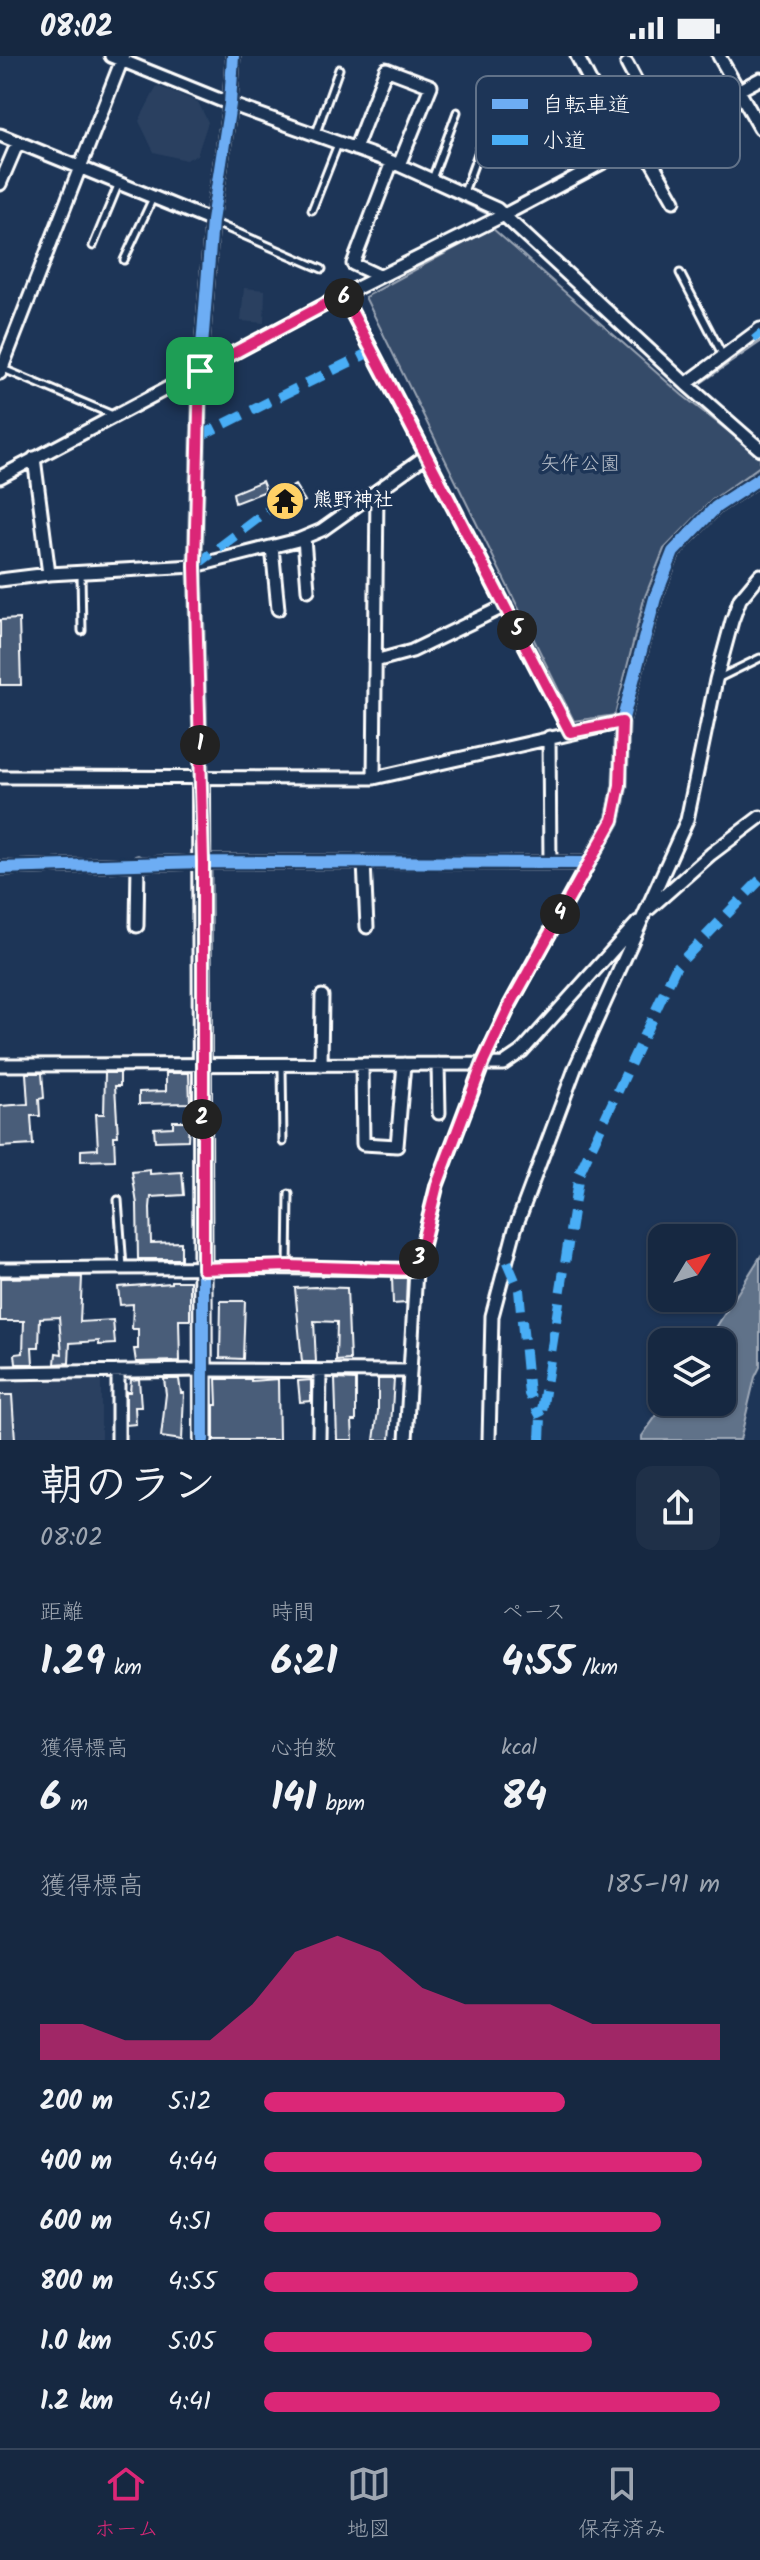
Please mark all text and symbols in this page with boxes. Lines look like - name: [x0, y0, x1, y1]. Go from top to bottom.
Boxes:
- text: 08:02: [40, 4, 113, 52]
- legend: [476, 76, 740, 168]
- text: 自転車道: [542, 89, 630, 124]
- text: 小道: [542, 125, 586, 160]
- pin: 6: [324, 278, 364, 318]
- text: 6: [338, 280, 350, 315]
- pin: [166, 337, 234, 405]
- icon: arrive: [178, 349, 222, 393]
- park label: 矢作公園: [540, 449, 620, 481]
- temple icon: 熊野神社: [264, 480, 306, 522]
- place label: 熊野神社: [313, 485, 393, 517]
- pin: 5: [497, 610, 537, 650]
- text: 5: [511, 612, 523, 647]
- pin: 1: [180, 725, 220, 765]
- text: 1: [197, 727, 203, 762]
- pin: 4: [540, 894, 580, 934]
- text: 4: [554, 896, 566, 931]
- pin: 2: [182, 1099, 222, 1139]
- text: 2: [196, 1101, 208, 1136]
- north arrow: [648, 1224, 736, 1312]
- map controls: [648, 1224, 736, 1416]
- pin: 3: [399, 1239, 439, 1279]
- text: 3: [413, 1241, 425, 1276]
- button: layers: [648, 1328, 736, 1416]
- text: 朝のラン: [40, 1452, 216, 1522]
- button: share: [636, 1466, 720, 1550]
- text: 08:02: [40, 1517, 103, 1559]
- text: 距離: [40, 1596, 84, 1631]
- text: 時間: [271, 1596, 315, 1631]
- text: ペース: [501, 1596, 566, 1631]
- text: 1.29: [40, 1631, 105, 1695]
- text: 6:21: [271, 1631, 338, 1695]
- text: 4:55: [501, 1631, 573, 1695]
- text: km: [105, 1651, 142, 1686]
- text: /km: [573, 1651, 618, 1686]
- text: kcal: [501, 1731, 537, 1766]
- text: 獲得標高: [40, 1732, 128, 1767]
- text: 心拍数: [271, 1732, 337, 1767]
- text: 84: [501, 1766, 547, 1830]
- text: 6: [40, 1767, 62, 1831]
- text: 141: [271, 1767, 317, 1831]
- text: m: [62, 1787, 88, 1822]
- text: bpm: [317, 1787, 365, 1822]
- text: 185–191 m: [606, 1864, 720, 1906]
- text: 獲得標高: [40, 1866, 144, 1908]
- text: 200 m: [40, 2081, 113, 2123]
- text: 5:12: [168, 2081, 212, 2123]
- text: 400 m: [40, 2141, 112, 2183]
- text: 4:44: [168, 2141, 217, 2183]
- text: 600 m: [40, 2201, 112, 2243]
- text: 4:51: [168, 2201, 211, 2243]
- text: 800 m: [40, 2261, 113, 2303]
- text: 4:55: [168, 2261, 217, 2303]
- text: 1.0 km: [40, 2321, 111, 2363]
- text: 5:05: [168, 2321, 215, 2363]
- text: 1.2 km: [40, 2381, 113, 2423]
- text: 4:41: [168, 2381, 211, 2423]
- tab: ホーム: [94, 2462, 159, 2548]
- tab: 地図: [347, 2462, 391, 2548]
- tab: 保存済み: [578, 2462, 666, 2548]

